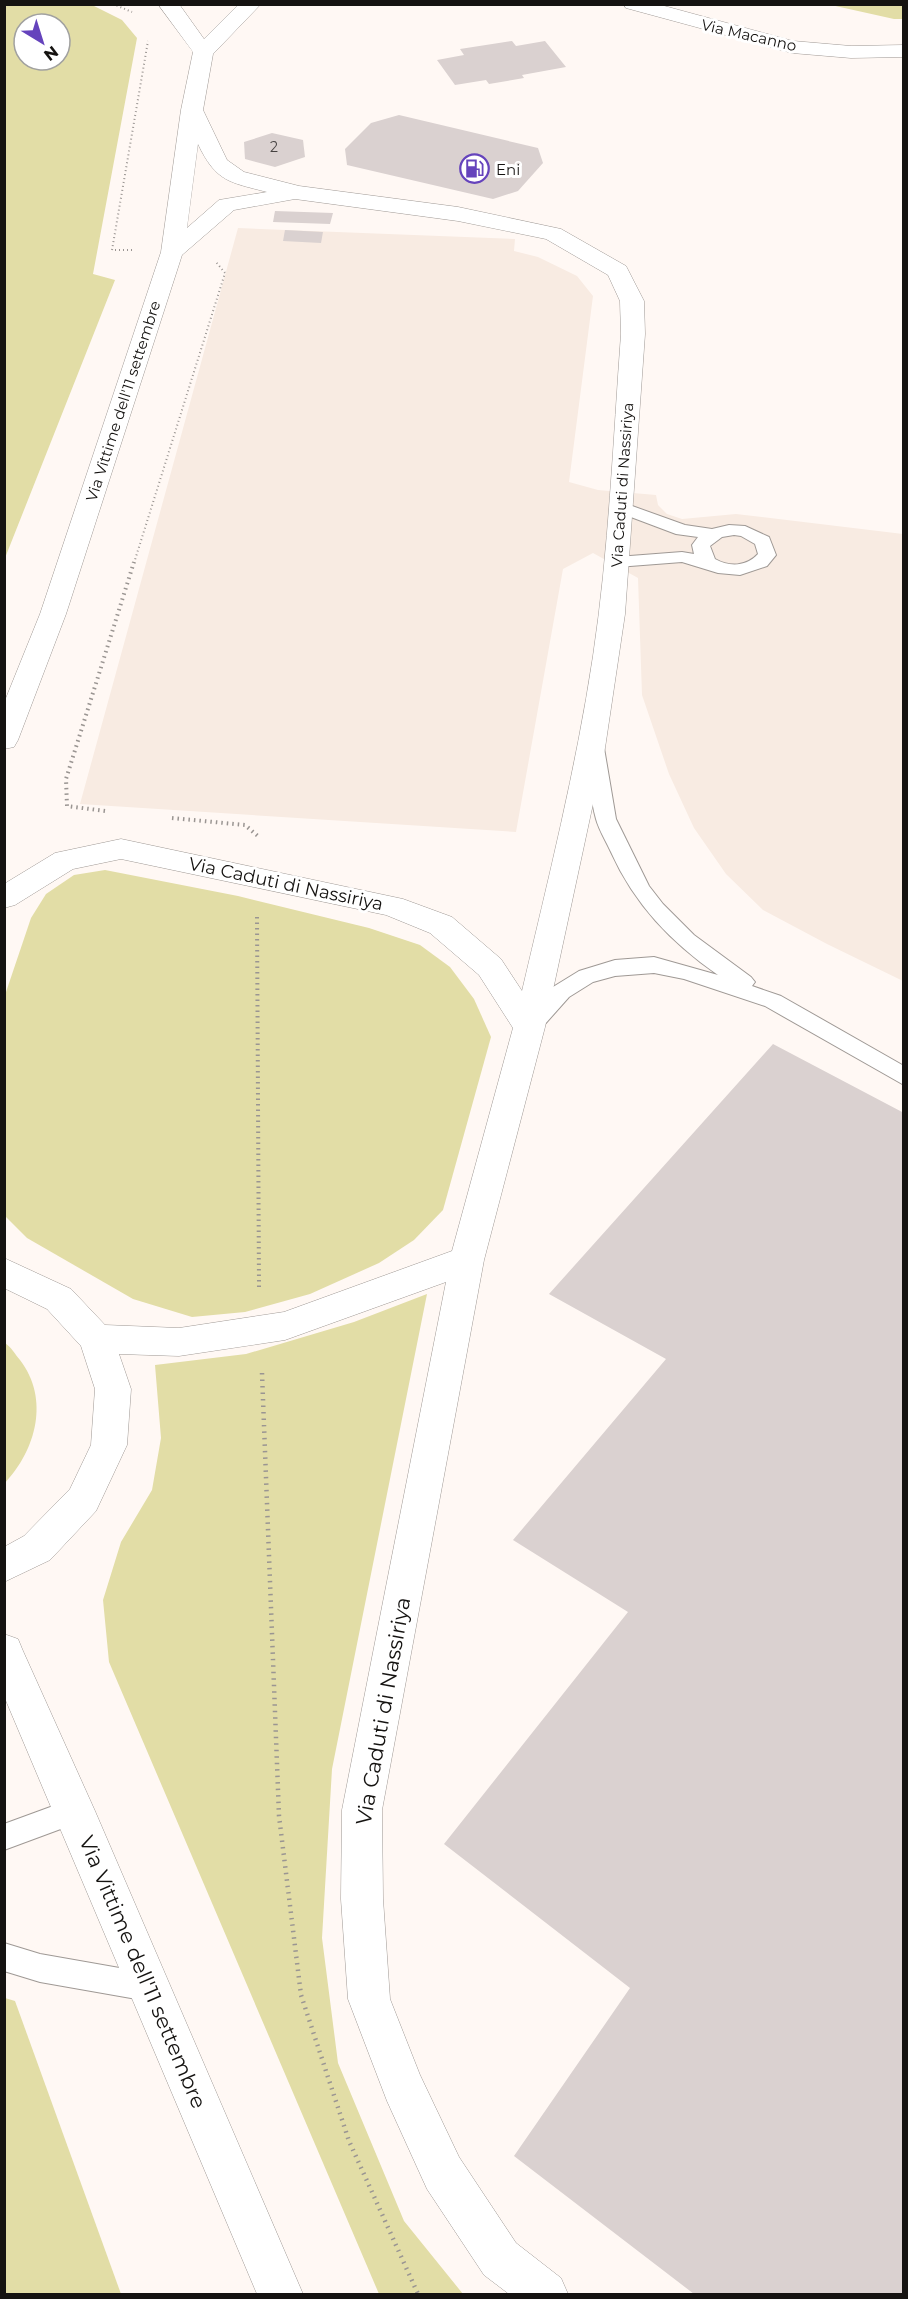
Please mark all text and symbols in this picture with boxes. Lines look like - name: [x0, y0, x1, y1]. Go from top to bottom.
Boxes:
- north arrow: [12, 12, 72, 72]
- street label: Via Macanno: [700, 15, 798, 55]
- text: N: [40, 42, 62, 65]
- house number: 2: [270, 138, 278, 156]
- fuel station icon: Eni: [459, 153, 491, 185]
- place label: Eni: [496, 160, 520, 179]
- street label: Via Vittime dell'11 settembre: [82, 298, 164, 504]
- street label: Via Caduti di Nassiriya: [607, 402, 637, 568]
- street label: Via Caduti di Nassiriya: [187, 853, 385, 915]
- street label: Via Caduti di Nassiriya: [351, 1595, 415, 1827]
- street label: Via Vittime dell'11 settembre: [74, 1832, 212, 2112]

